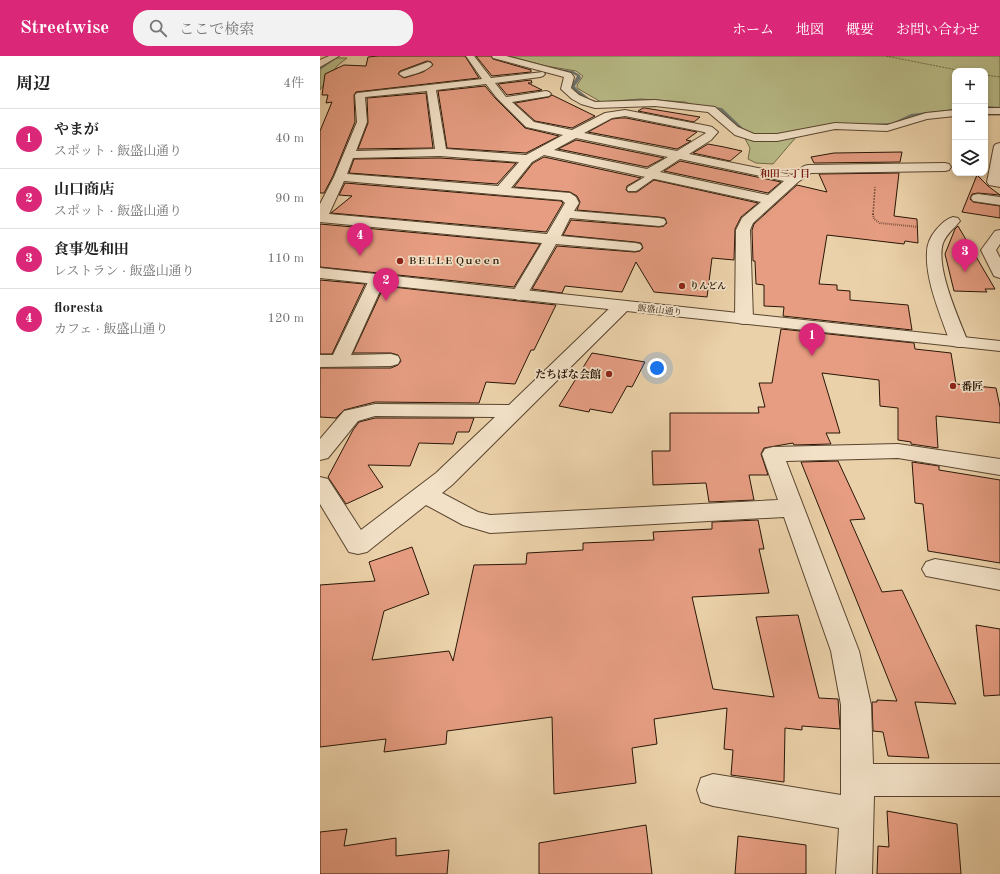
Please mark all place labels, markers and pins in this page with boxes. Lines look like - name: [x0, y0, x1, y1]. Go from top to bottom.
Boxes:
- pin: 4: [347, 223, 373, 256]
- pin: 3: [952, 239, 978, 272]
- marker: ＢＥＬＬＥ Ｑｕｅｅｎ: [395, 256, 405, 266]
- place label: ＢＥＬＬＥ Ｑｕｅｅｎ: [408, 257, 501, 266]
- pin: 2: [373, 268, 399, 301]
- marker: りんどん: [677, 281, 687, 291]
- place label: りんどん: [690, 281, 726, 291]
- pin: 1: [799, 323, 825, 356]
- place label: たちばな会館: [535, 368, 601, 381]
- marker: たちばな会館: [604, 369, 614, 379]
- place label: 番匠: [961, 380, 983, 393]
- marker: 番匠: [948, 381, 958, 391]

